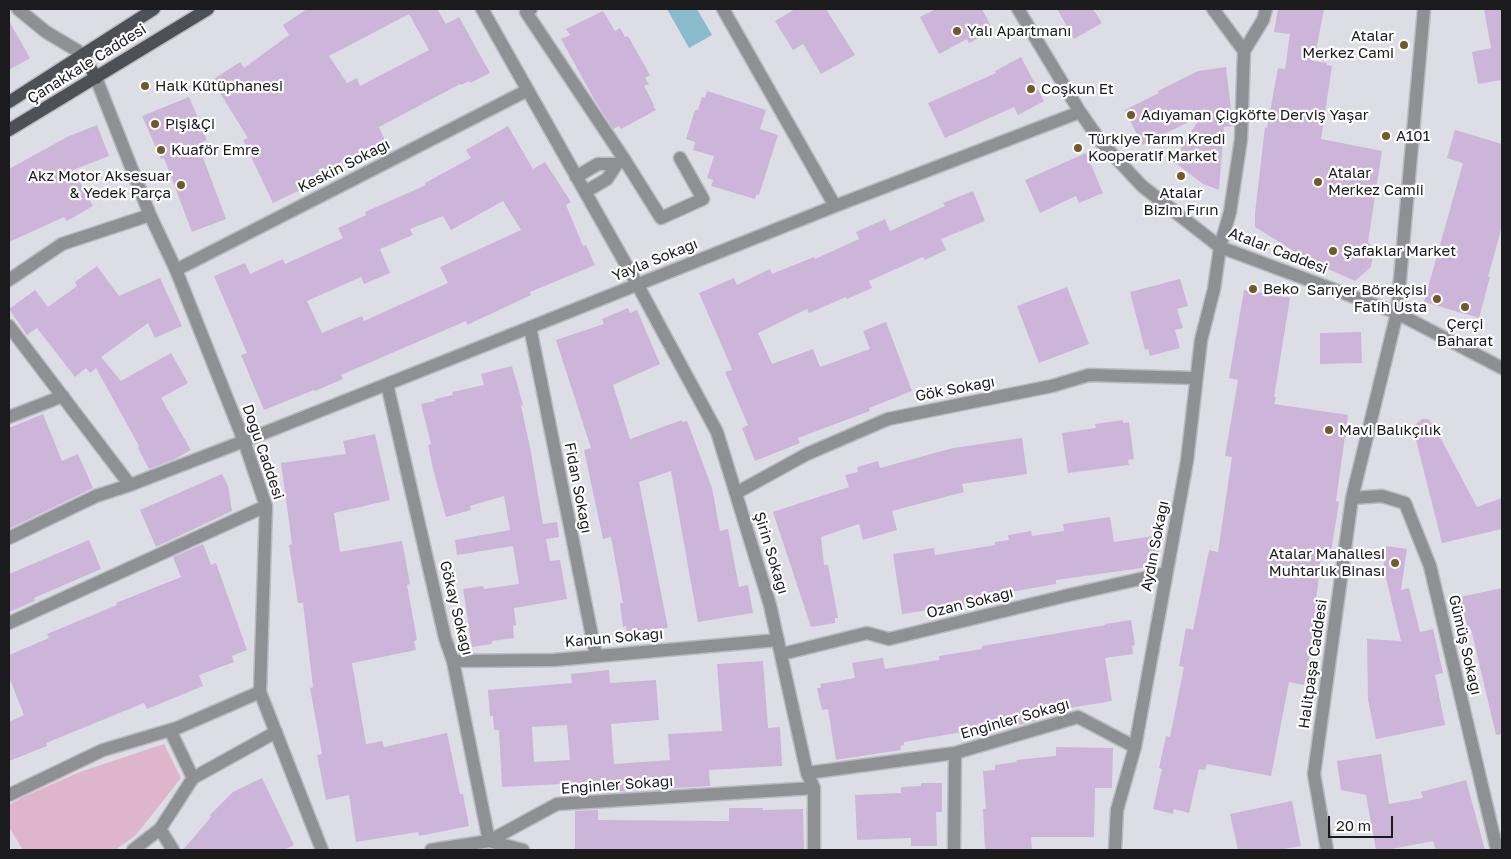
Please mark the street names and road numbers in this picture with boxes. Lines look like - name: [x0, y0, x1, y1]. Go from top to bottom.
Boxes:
- street label: Çanakkale Caddesi: [24, 20, 150, 108]
- street label: Keskin Sokağı: [295, 135, 393, 197]
- street label: Atalar Caddesi: [1226, 224, 1330, 278]
- street label: Yayla Sokağı: [610, 235, 700, 285]
- street label: Gök Sokağı: [914, 372, 996, 406]
- street label: Doğu Caddesi: [238, 402, 288, 502]
- street label: Fidan Sokağı: [560, 441, 596, 535]
- street label: Aydın Sokağı: [1137, 499, 1173, 593]
- street label: Şirin Sokağı: [750, 510, 792, 596]
- street label: Gökay Sokağı: [436, 559, 476, 657]
- street label: Ozan Sokağı: [925, 584, 1015, 622]
- street label: Gümüş Sokağı: [1445, 593, 1485, 697]
- street label: Halitpaşa Caddesi: [1295, 598, 1331, 730]
- street label: Kanun Sokağı: [564, 625, 664, 651]
- street label: Enginler Sokağı: [958, 695, 1072, 743]
- street label: Enginler Sokağı: [560, 772, 674, 798]

